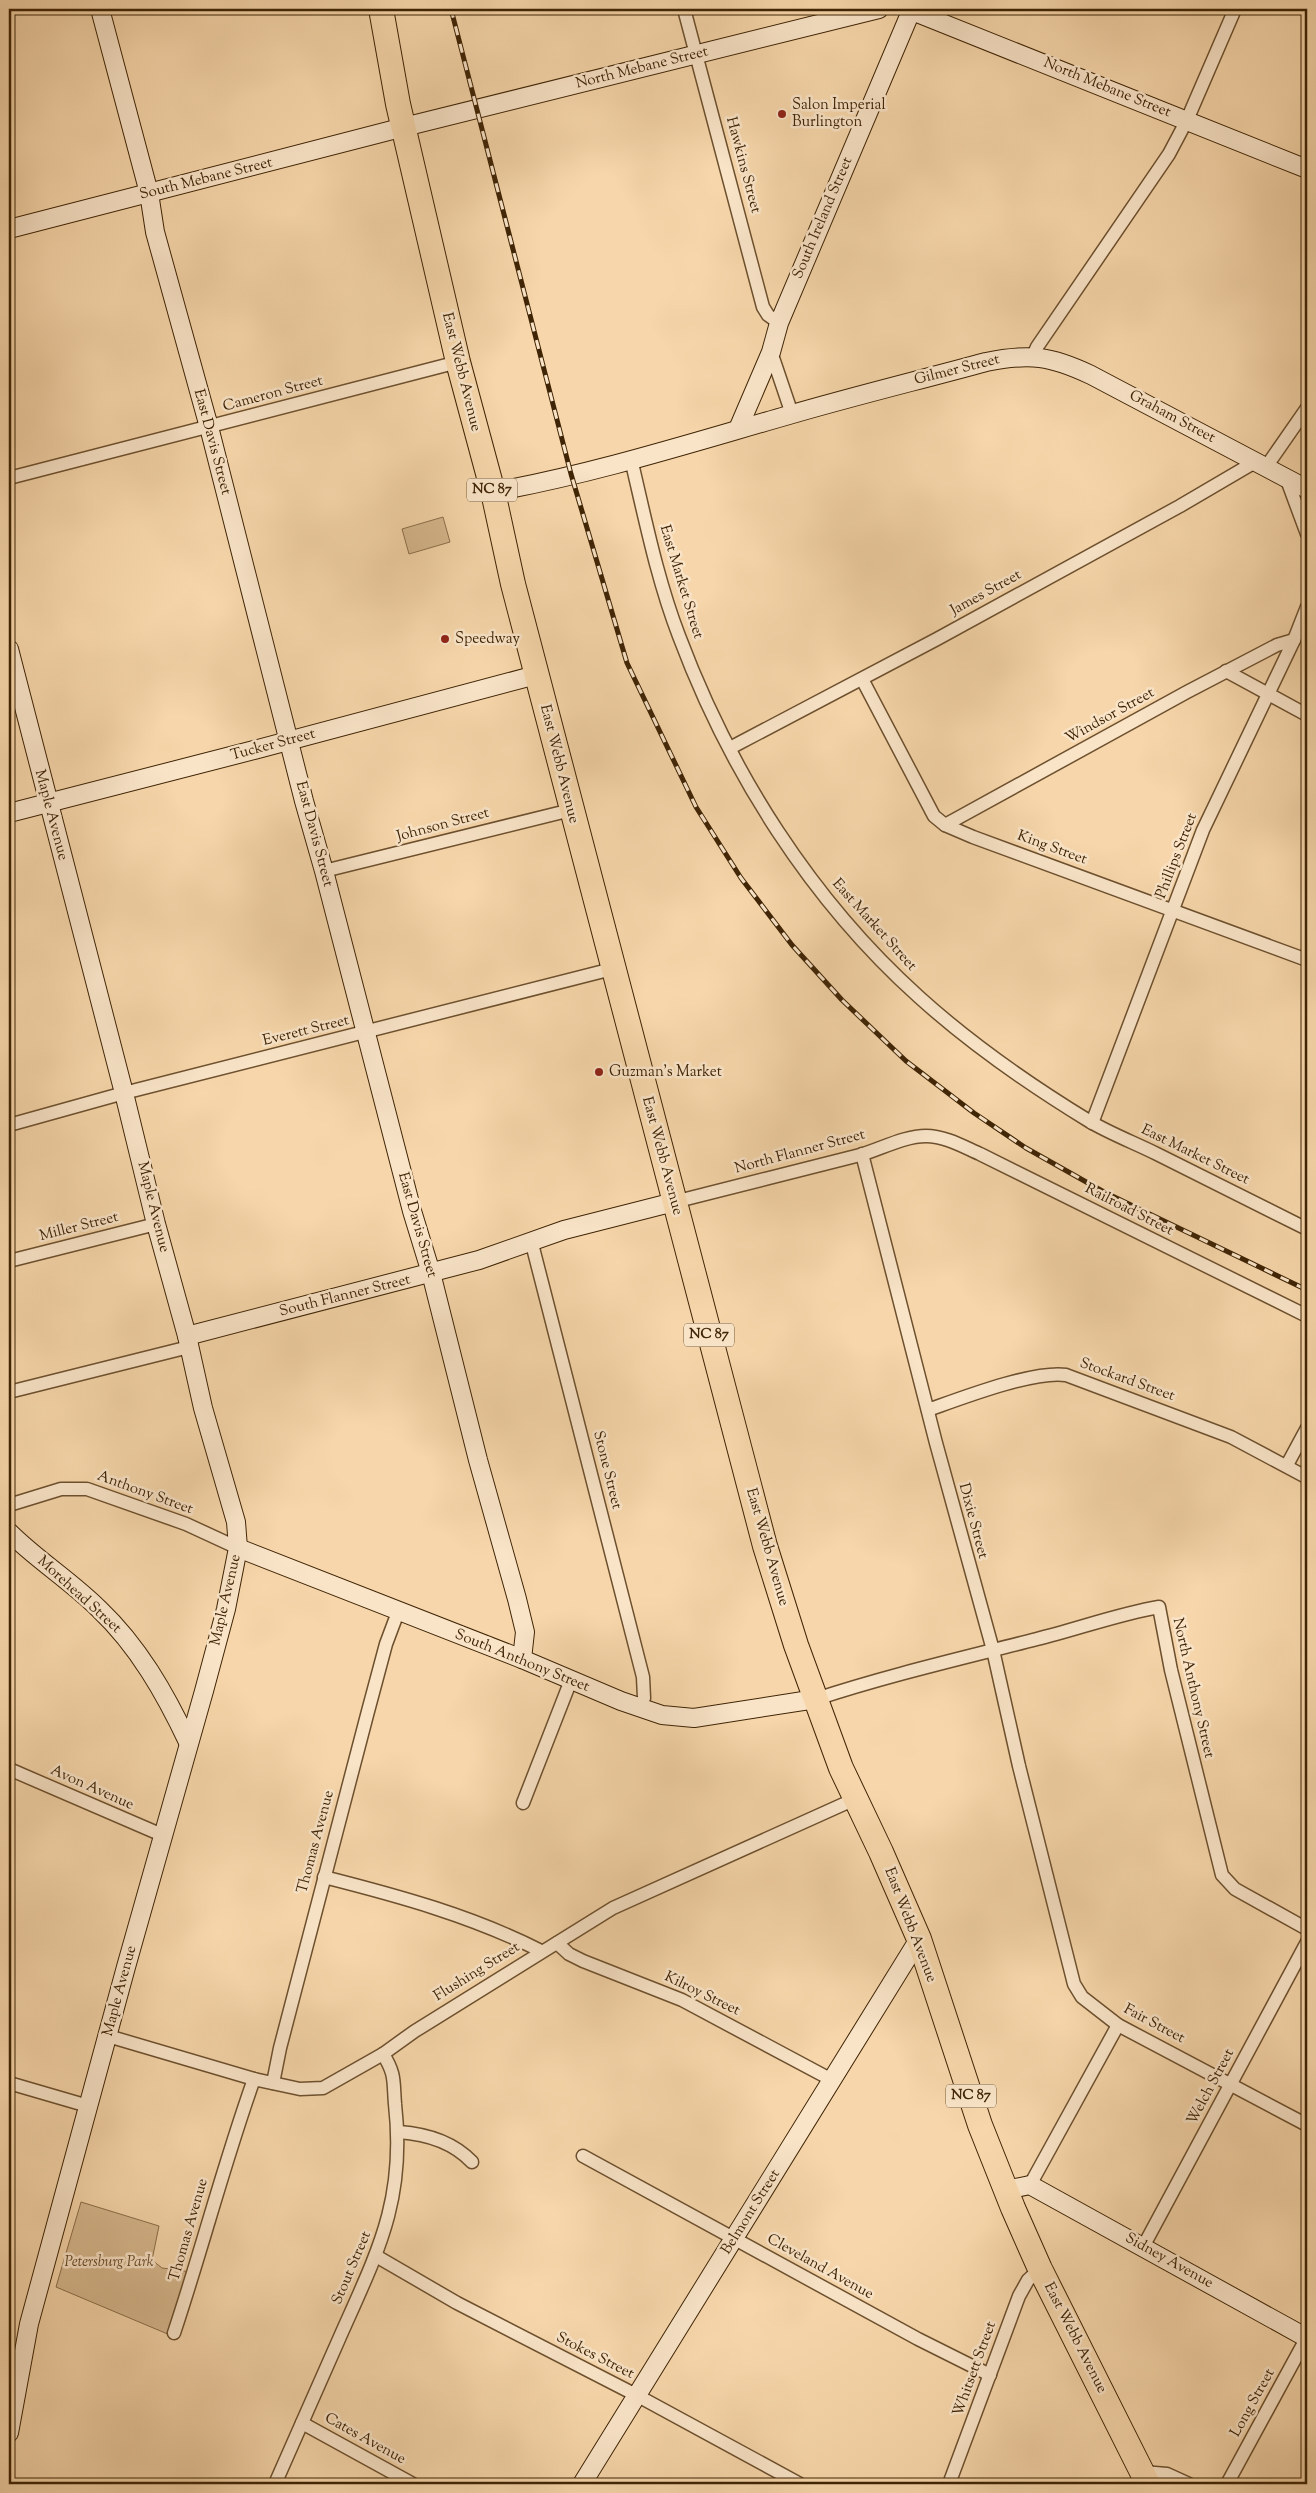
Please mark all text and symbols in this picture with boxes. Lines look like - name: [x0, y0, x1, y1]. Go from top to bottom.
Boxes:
- street label: North Mebane Street: [574, 41, 710, 95]
- street label: North Mebane Street: [1040, 53, 1174, 123]
- place label: Salon Imperial Burlington: [792, 95, 886, 133]
- marker: Salon Imperial Burlington: [776, 108, 788, 120]
- street label: Hawkins Street: [720, 115, 766, 215]
- street label: South Mebane Street: [137, 152, 275, 206]
- street label: South Ireland Street: [788, 154, 858, 282]
- street label: East Webb Avenue: [436, 310, 486, 434]
- street label: Gilmer Street: [912, 349, 1002, 391]
- street label: Cameron Street: [221, 371, 325, 417]
- street label: Graham Street: [1125, 385, 1219, 449]
- street label: East Davis Street: [188, 387, 236, 497]
- road number: NC 87: [467, 478, 517, 502]
- street label: East Market Street: [654, 522, 708, 642]
- street label: James Street: [946, 565, 1025, 622]
- place label: Speedway: [455, 629, 520, 650]
- marker: Speedway: [439, 633, 451, 645]
- street label: Windsor Street: [1062, 683, 1158, 749]
- street label: East Webb Avenue: [534, 702, 584, 826]
- street label: Tucker Street: [228, 724, 318, 766]
- street label: Maple Avenue: [29, 767, 73, 863]
- street label: East Davis Street: [290, 779, 338, 889]
- street label: Johnson Street: [393, 803, 492, 848]
- street label: Phillips Street: [1151, 810, 1203, 902]
- street label: King Street: [1014, 826, 1090, 870]
- street label: East Market Street: [827, 874, 921, 976]
- street label: Everett Street: [261, 1010, 351, 1052]
- place label: Guzman's Market: [609, 1062, 722, 1083]
- marker: Guzman's Market: [593, 1066, 605, 1078]
- street label: East Webb Avenue: [636, 1094, 688, 1218]
- street label: East Market Street: [1137, 1120, 1253, 1190]
- street label: North Flanner Street: [732, 1124, 868, 1180]
- street label: Maple Avenue: [132, 1159, 174, 1255]
- street label: East Davis Street: [392, 1170, 442, 1280]
- street label: Railroad Street: [1081, 1179, 1177, 1241]
- street label: Miller Street: [37, 1207, 121, 1247]
- street label: South Flanner Street: [277, 1270, 413, 1322]
- road number: NC 87: [684, 1324, 734, 1346]
- street label: Stockard Street: [1076, 1353, 1178, 1407]
- street label: Stone Street: [587, 1429, 627, 1511]
- street label: Anthony Street: [94, 1466, 196, 1520]
- street label: Dixie Street: [953, 1481, 993, 1561]
- street label: East Webb Avenue: [740, 1486, 794, 1608]
- street label: Morehead Street: [32, 1551, 126, 1639]
- street label: Maple Avenue: [205, 1552, 247, 1648]
- street label: North Anthony Street: [1167, 1616, 1219, 1760]
- street label: South Anthony Street: [451, 1624, 593, 1698]
- street label: Avon Avenue: [47, 1760, 137, 1816]
- street label: Thomas Avenue: [292, 1788, 340, 1896]
- street label: East Webb Avenue: [878, 1864, 942, 1986]
- street label: Flushing Street: [430, 1937, 524, 2007]
- street label: Maple Avenue: [98, 1943, 142, 2039]
- street label: Kilroy Street: [661, 1967, 743, 2021]
- street label: Fair Street: [1120, 1999, 1188, 2049]
- street label: Welch Street: [1182, 2045, 1240, 2129]
- road number: NC 87: [946, 2084, 996, 2108]
- street label: Belmont Street: [716, 2165, 786, 2259]
- street label: Thomas Avenue: [164, 2176, 214, 2284]
- street label: Stout Street: [327, 2228, 377, 2308]
- street label: Sidney Avenue: [1121, 2228, 1217, 2294]
- street label: Cleveland Avenue: [763, 2229, 877, 2305]
- park label: Petersburg Park: [65, 2252, 154, 2273]
- street label: East Webb Avenue: [1038, 2279, 1112, 2397]
- street label: Whitsett Street: [948, 2319, 1002, 2419]
- street label: Stokes Street: [552, 2327, 638, 2385]
- street label: Long Street: [1226, 2365, 1280, 2441]
- street label: Cates Avenue: [321, 2408, 409, 2470]

